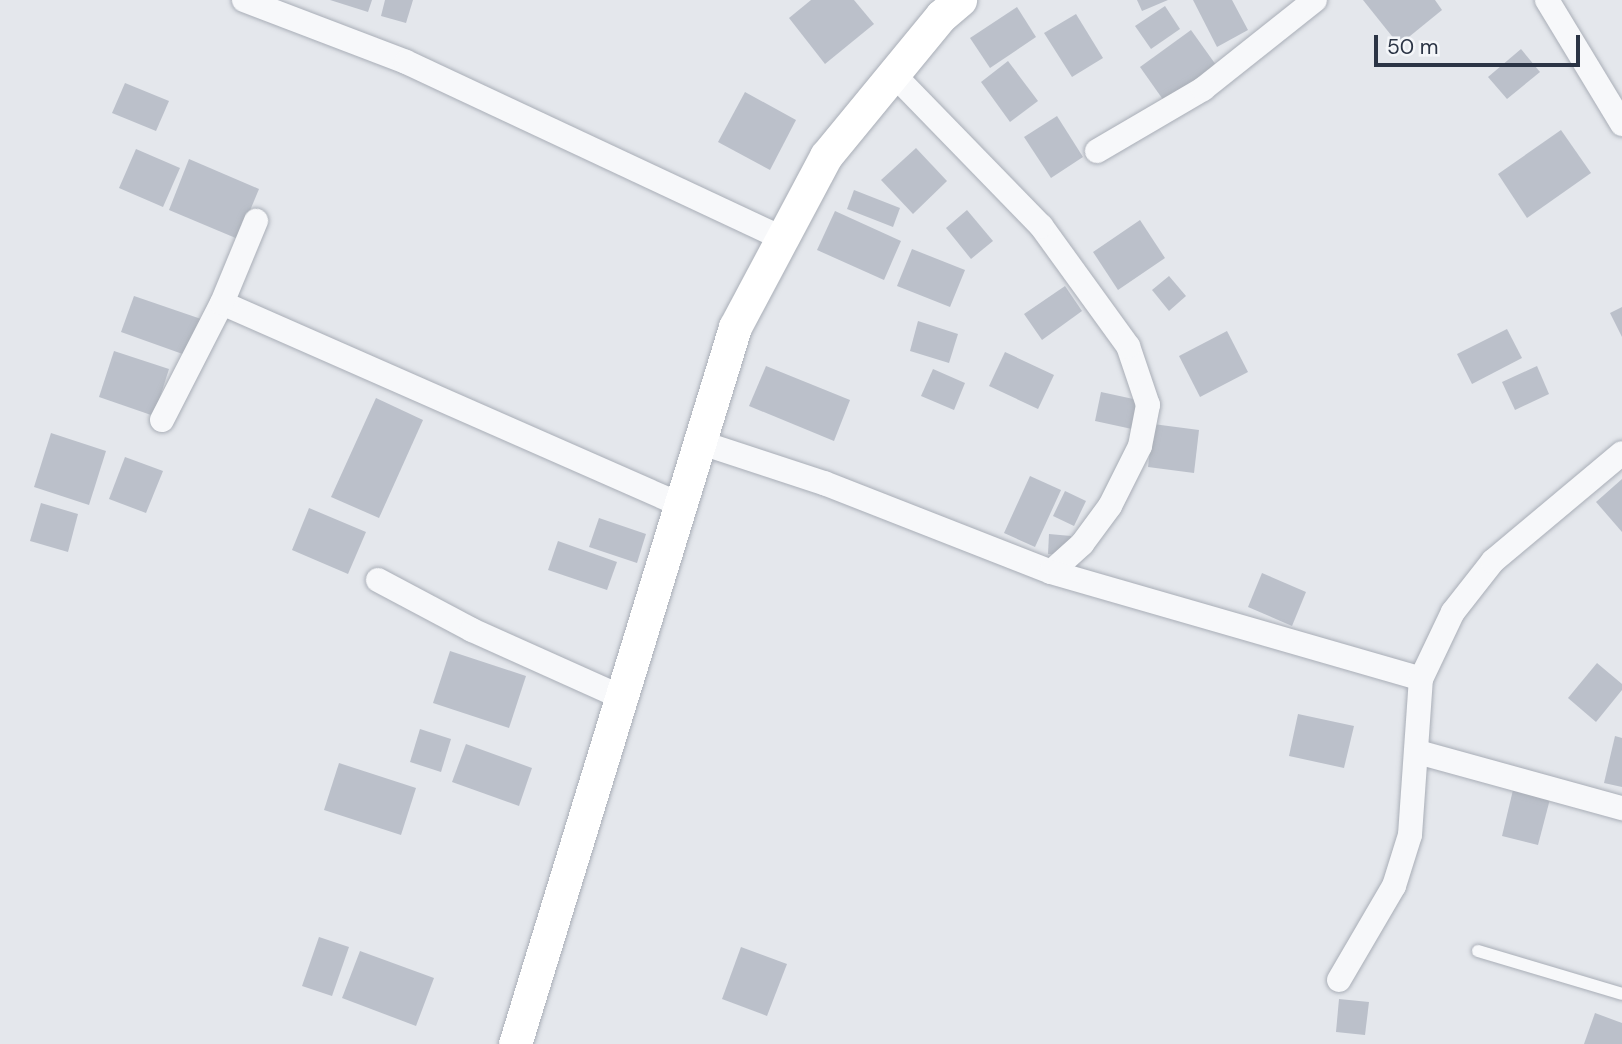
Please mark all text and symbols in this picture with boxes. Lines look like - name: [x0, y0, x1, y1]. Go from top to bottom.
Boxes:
- scale bar: [1377, 21, 1584, 65]
- text: 50 m: [1387, 33, 1438, 61]

